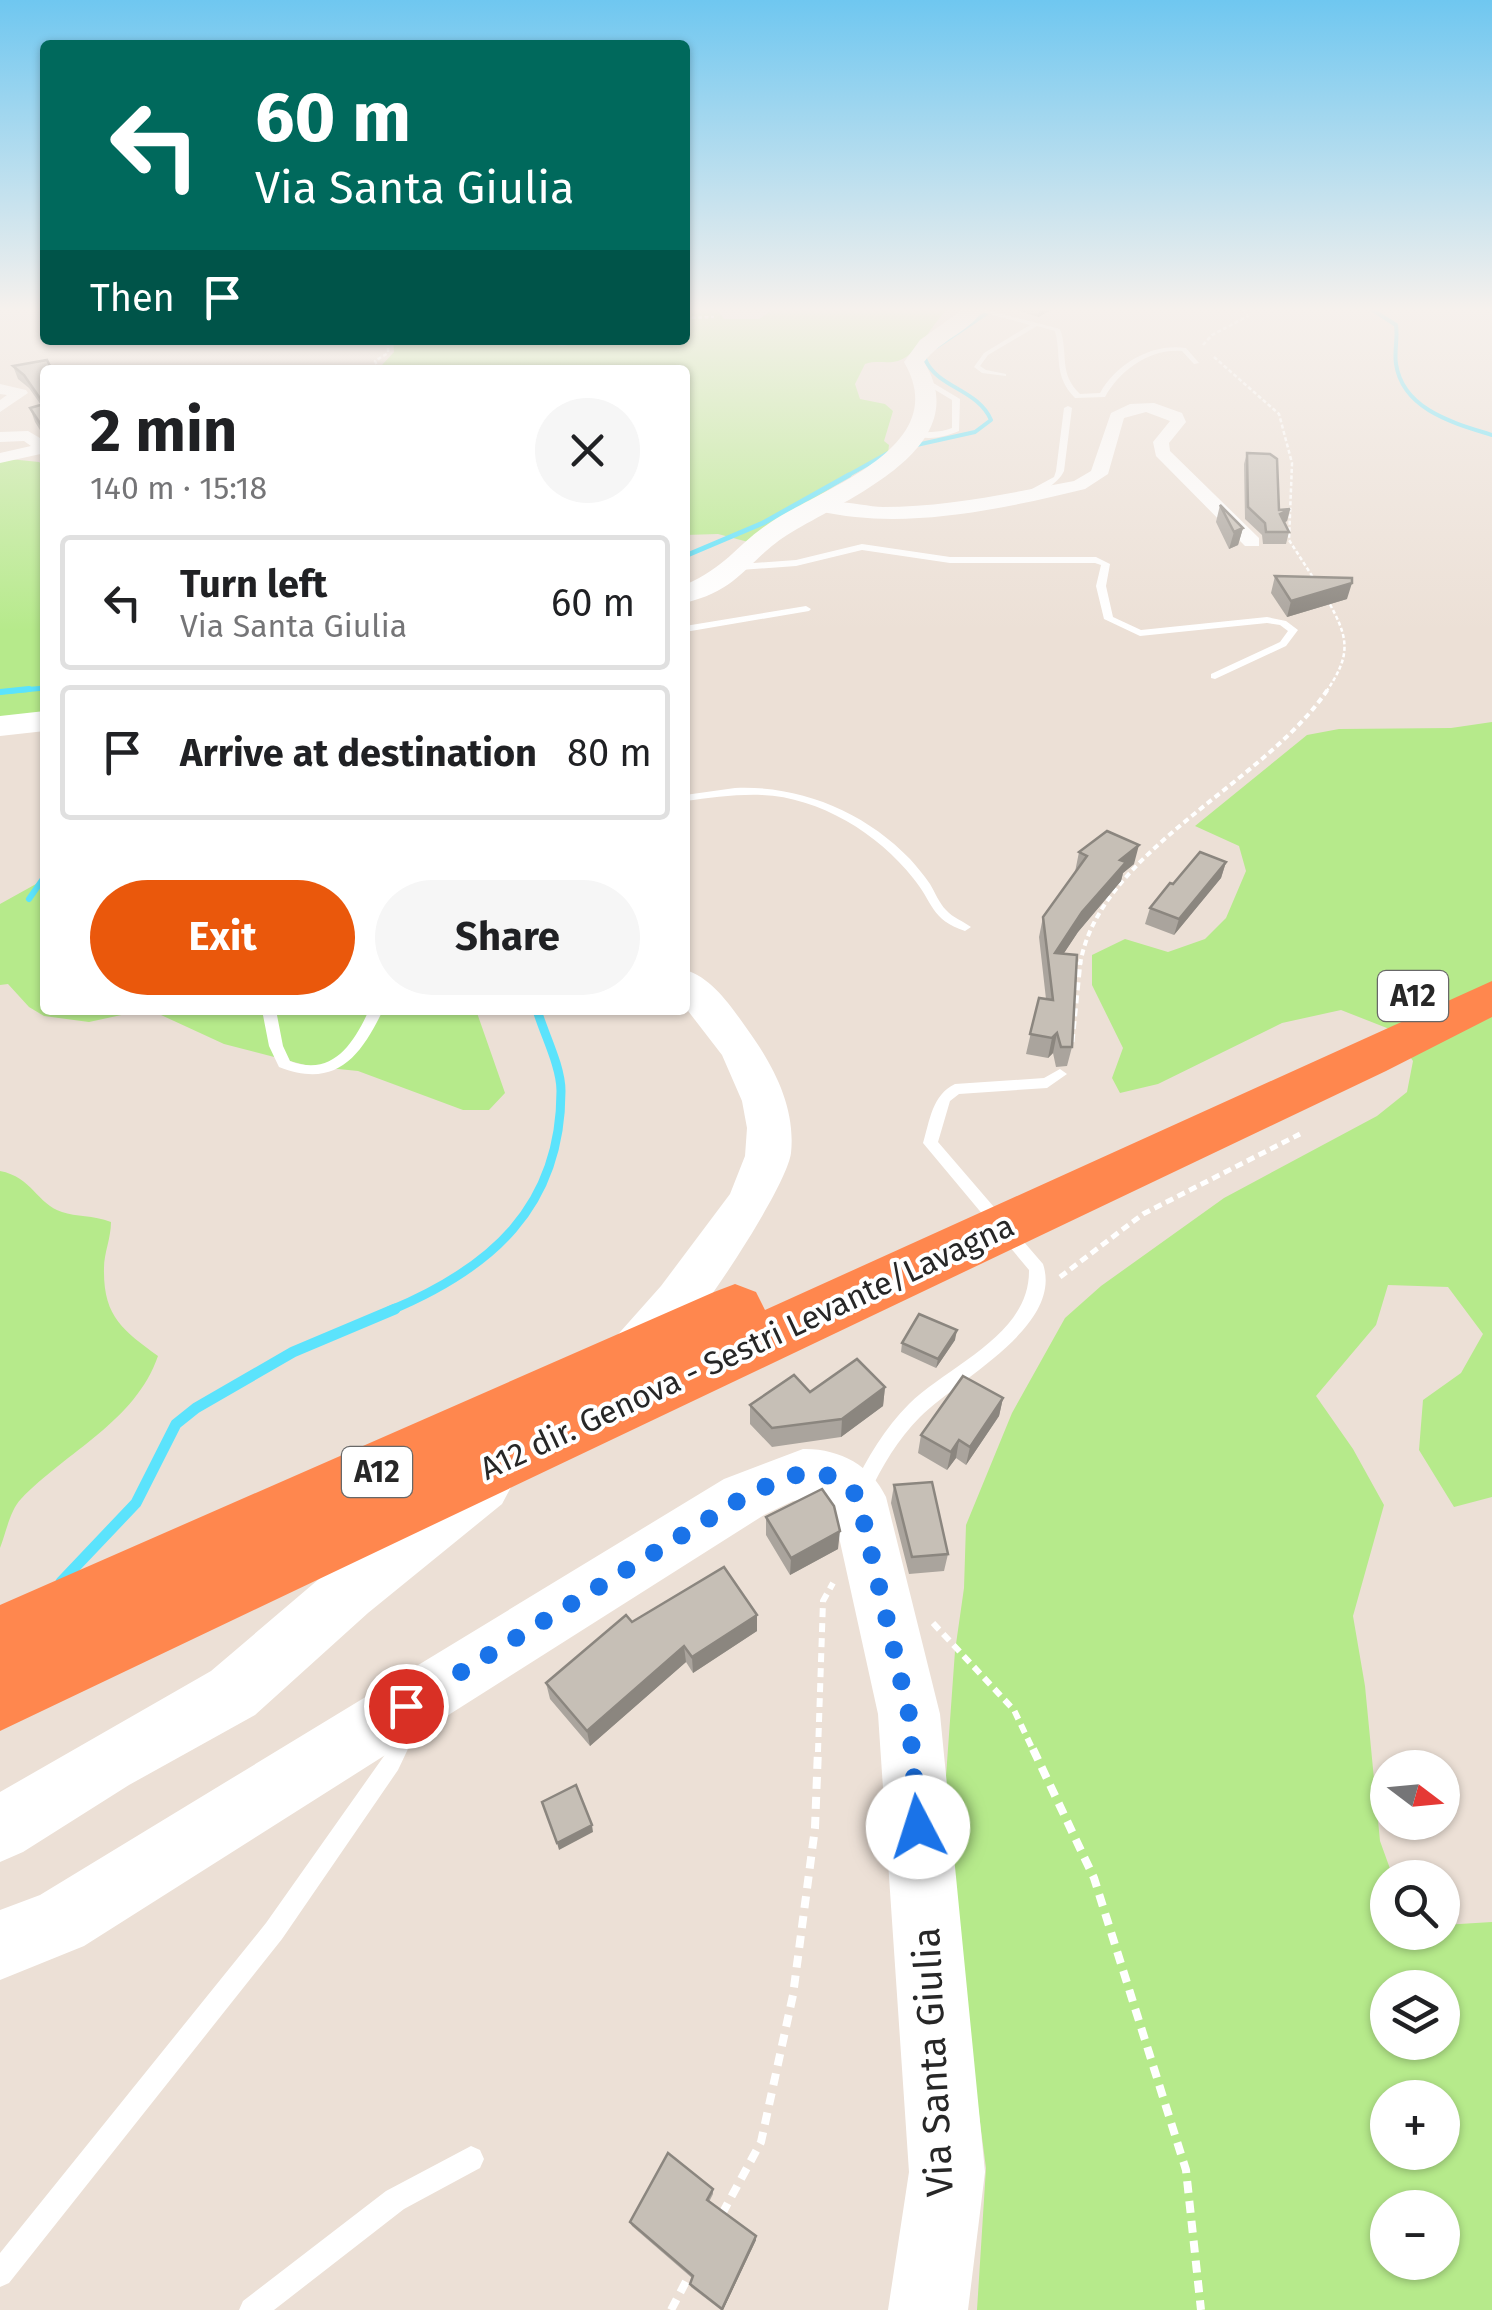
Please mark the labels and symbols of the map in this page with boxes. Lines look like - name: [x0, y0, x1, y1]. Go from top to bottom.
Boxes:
- road number: A12: [1378, 971, 1448, 1021]
- street label: A12 dir. Genova - Sestri Levante/Lavagna: [474, 1206, 1020, 1488]
- road number: A12: [342, 1447, 412, 1497]
- pin: [364, 1664, 449, 1749]
- north arrow: [1370, 1750, 1460, 1840]
- position arrow: [866, 1775, 970, 1879]
- street label: Via Santa Giulia: [903, 1926, 963, 2198]

